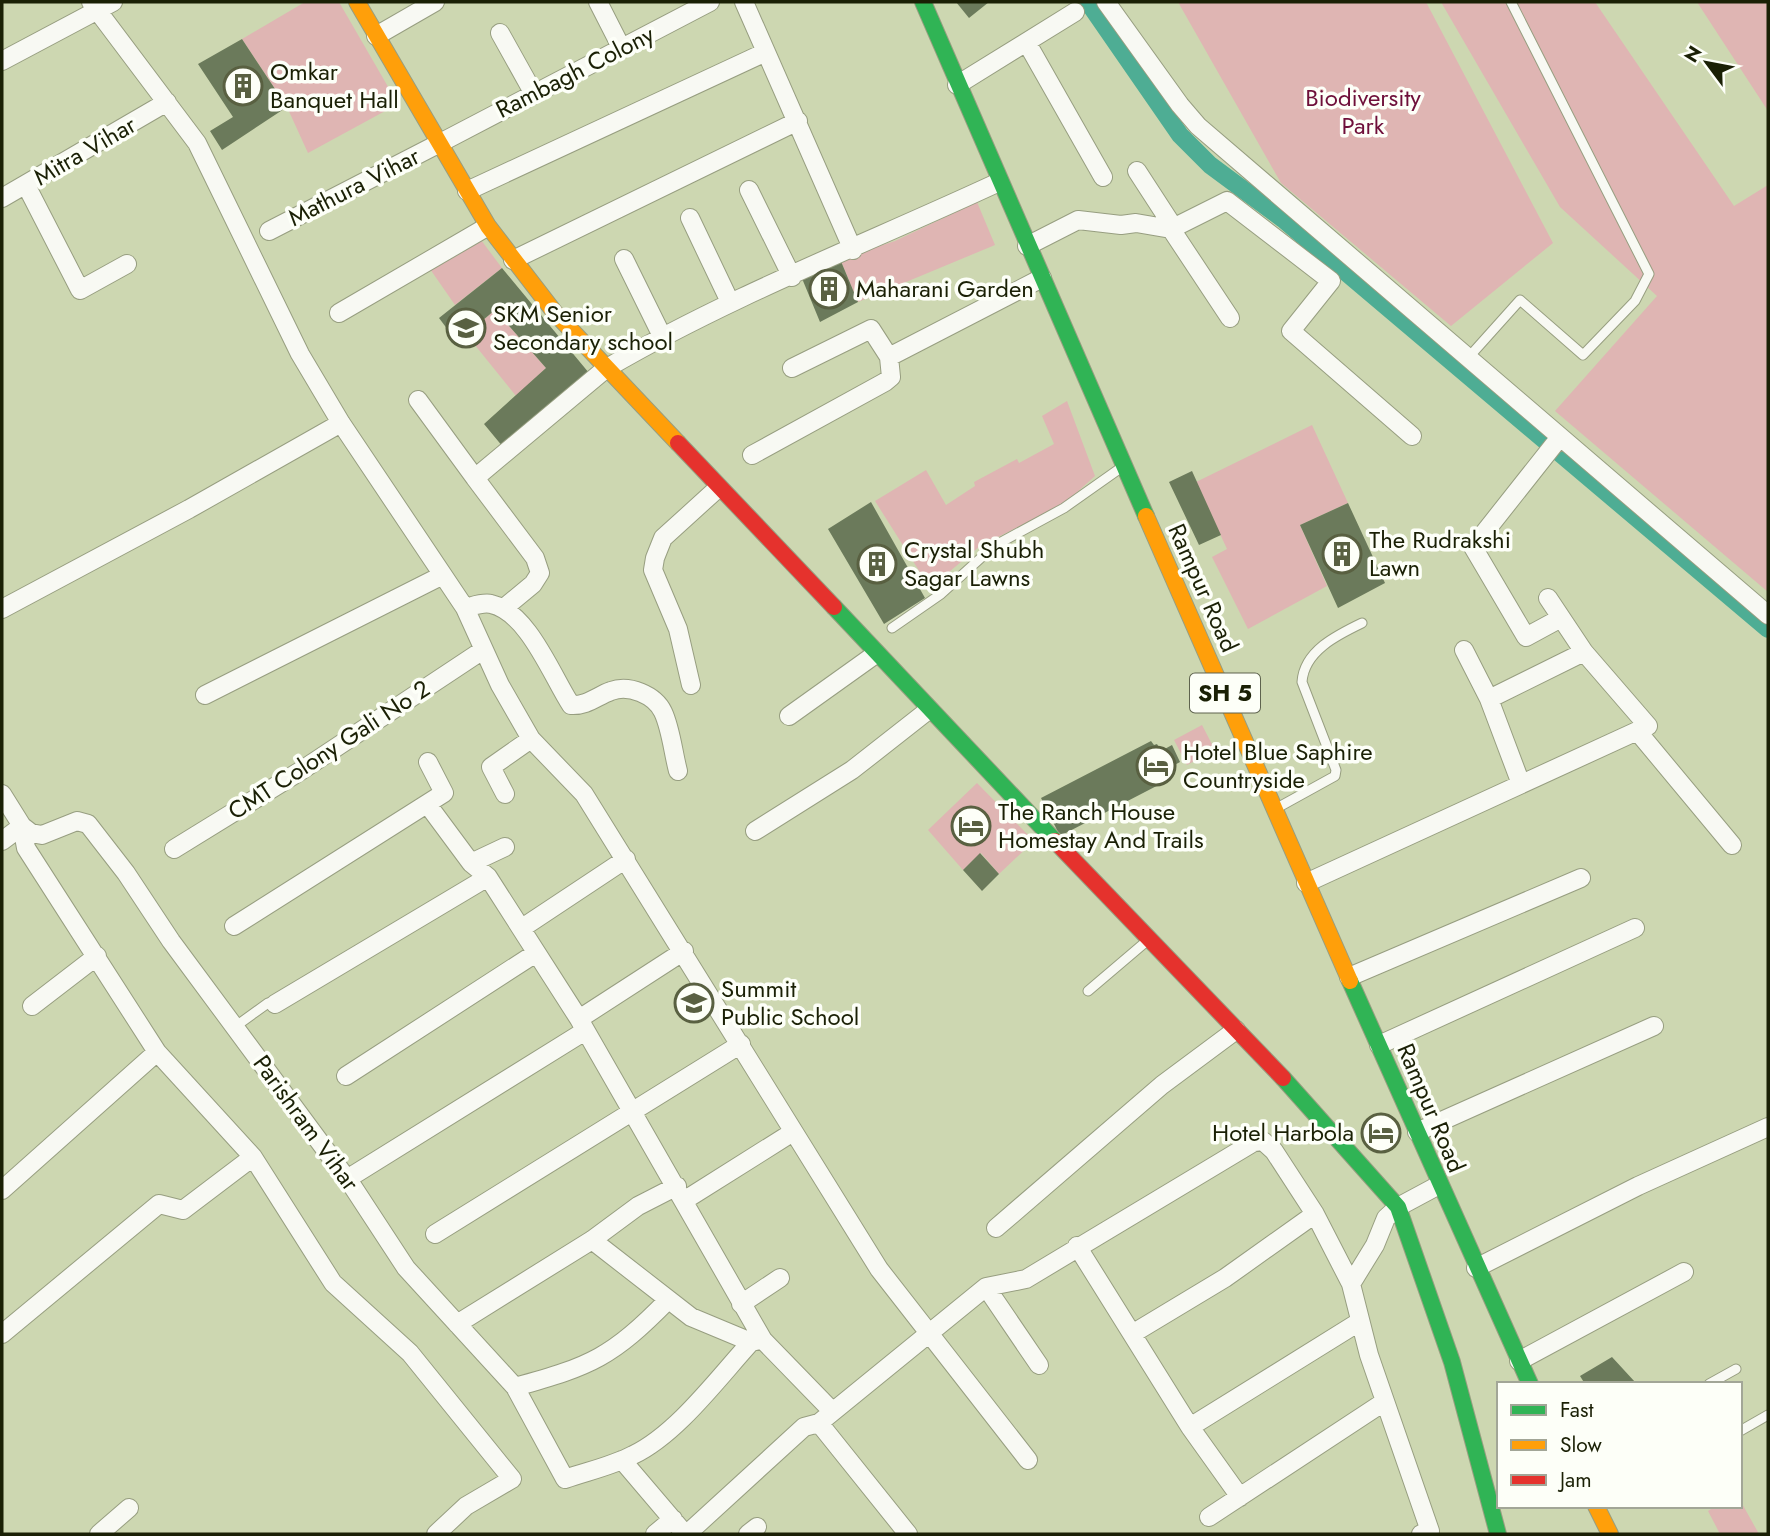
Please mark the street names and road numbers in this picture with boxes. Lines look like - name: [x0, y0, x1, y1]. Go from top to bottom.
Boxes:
- street label: Rambagh Colony: [489, 16, 660, 127]
- street label: Mitra Vihar: [27, 107, 143, 194]
- street label: Mathura Vihar: [282, 138, 426, 235]
- street label: Rampur Road: [1160, 518, 1247, 658]
- street label: CMT Colony Gali No 2: [221, 671, 437, 828]
- road number: SH 5: [1190, 674, 1260, 712]
- street label: Rampur Road: [1389, 1038, 1474, 1178]
- street label: Parishram Vihar: [245, 1047, 368, 1199]

